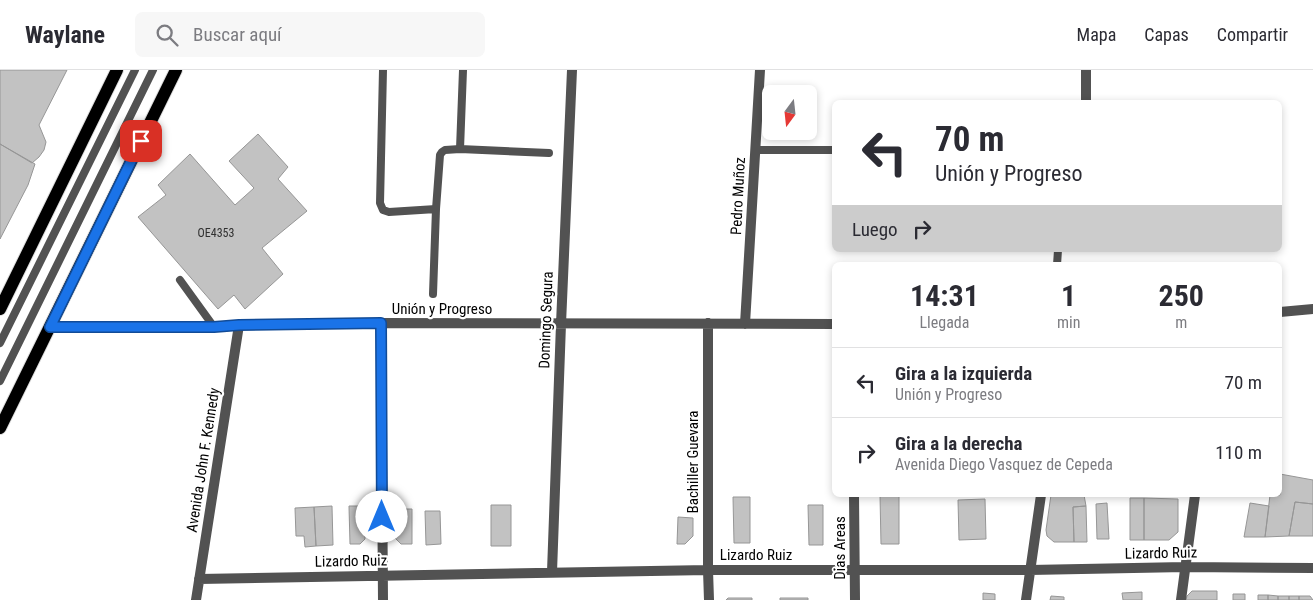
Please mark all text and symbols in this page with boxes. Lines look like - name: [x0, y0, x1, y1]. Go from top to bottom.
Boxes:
- search box: [135, 12, 485, 57]
- text: Waylane: [25, 21, 105, 49]
- icon: search: [153, 21, 181, 49]
- text: Buscar aquí: [193, 23, 282, 46]
- text: Mapa: [1077, 24, 1116, 45]
- text: Capas: [1144, 24, 1189, 45]
- text: Compartir: [1217, 24, 1288, 45]
- north arrow: [762, 85, 818, 140]
- map controls: [762, 85, 817, 140]
- text: 70 m: [935, 119, 1004, 160]
- pin: [120, 120, 162, 162]
- icon: left: [852, 120, 917, 185]
- icon: arrive: [127, 127, 155, 155]
- street label: Pedro Muñoz: [727, 157, 749, 235]
- text: Unión y Progreso: [935, 161, 1082, 186]
- icon: right: [908, 215, 936, 243]
- text: Luego: [852, 218, 898, 241]
- house number: OE4353: [198, 226, 235, 240]
- street label: Domingo Segura: [535, 271, 557, 369]
- text: 14:31: [910, 278, 979, 313]
- text: 1: [1061, 278, 1076, 313]
- text: 250: [1158, 278, 1204, 313]
- street label: Unión y Progreso: [392, 300, 492, 318]
- text: Llegada: [920, 313, 969, 332]
- text: min: [1057, 313, 1080, 332]
- text: m: [1175, 313, 1187, 332]
- text: Gira a la izquierda: [895, 362, 1032, 385]
- icon: left: [852, 369, 880, 397]
- text: 70 m: [1225, 371, 1262, 394]
- text: Unión y Progreso: [895, 385, 1002, 404]
- street label: Avenida John F. Kennedy: [183, 386, 223, 534]
- street label: Bachiller Guevara: [684, 411, 702, 513]
- text: Gira a la derecha: [895, 432, 1022, 455]
- icon: right: [852, 439, 880, 467]
- text: 110 m: [1215, 441, 1262, 464]
- text: Avenida Diego Vasquez de Cepeda: [895, 455, 1113, 474]
- position arrow: [355, 490, 407, 542]
- street label: Dias Areas: [831, 516, 849, 580]
- street label: Lizardo Ruiz: [1125, 543, 1197, 563]
- street label: Lizardo Ruiz: [720, 546, 792, 564]
- street label: Lizardo Ruiz: [315, 551, 387, 571]

